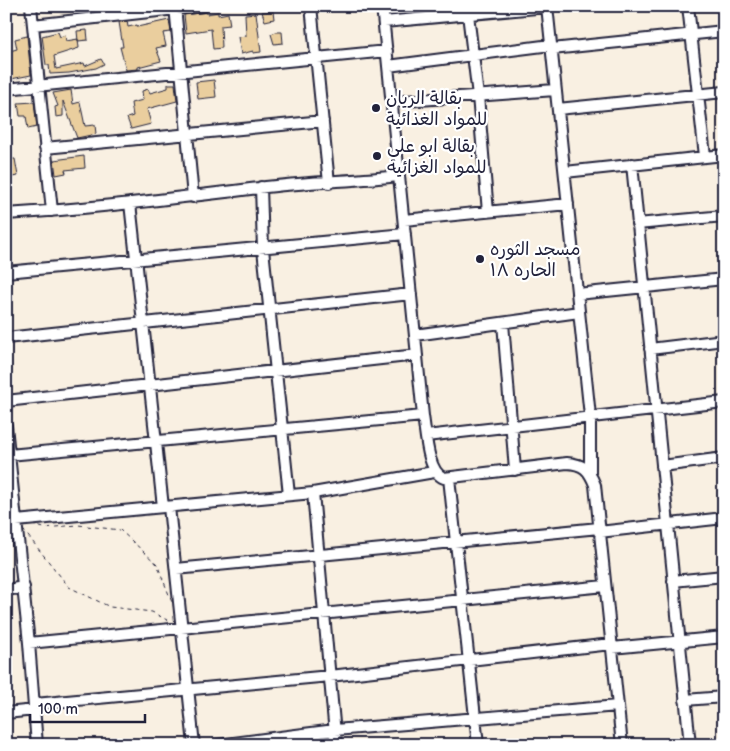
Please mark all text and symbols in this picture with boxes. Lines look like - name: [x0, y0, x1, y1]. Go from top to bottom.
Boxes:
- place label: بقالة الريان للمواد الغذائية: [386, 88, 487, 130]
- marker: بقالة الريان للمواد الغذائية: [370, 102, 382, 114]
- place label: بقالة ابو علي للمواد الغزائيه: [387, 136, 487, 178]
- marker: بقالة ابو علي للمواد الغزائيه: [371, 150, 383, 162]
- place label: مسجد الثوره الحاره ١٨: [490, 239, 581, 281]
- marker: مسجد الثوره الحاره ١٨: [474, 253, 486, 265]
- scale bar: [30, 691, 145, 723]
- text: 100 m: [38, 700, 78, 719]

